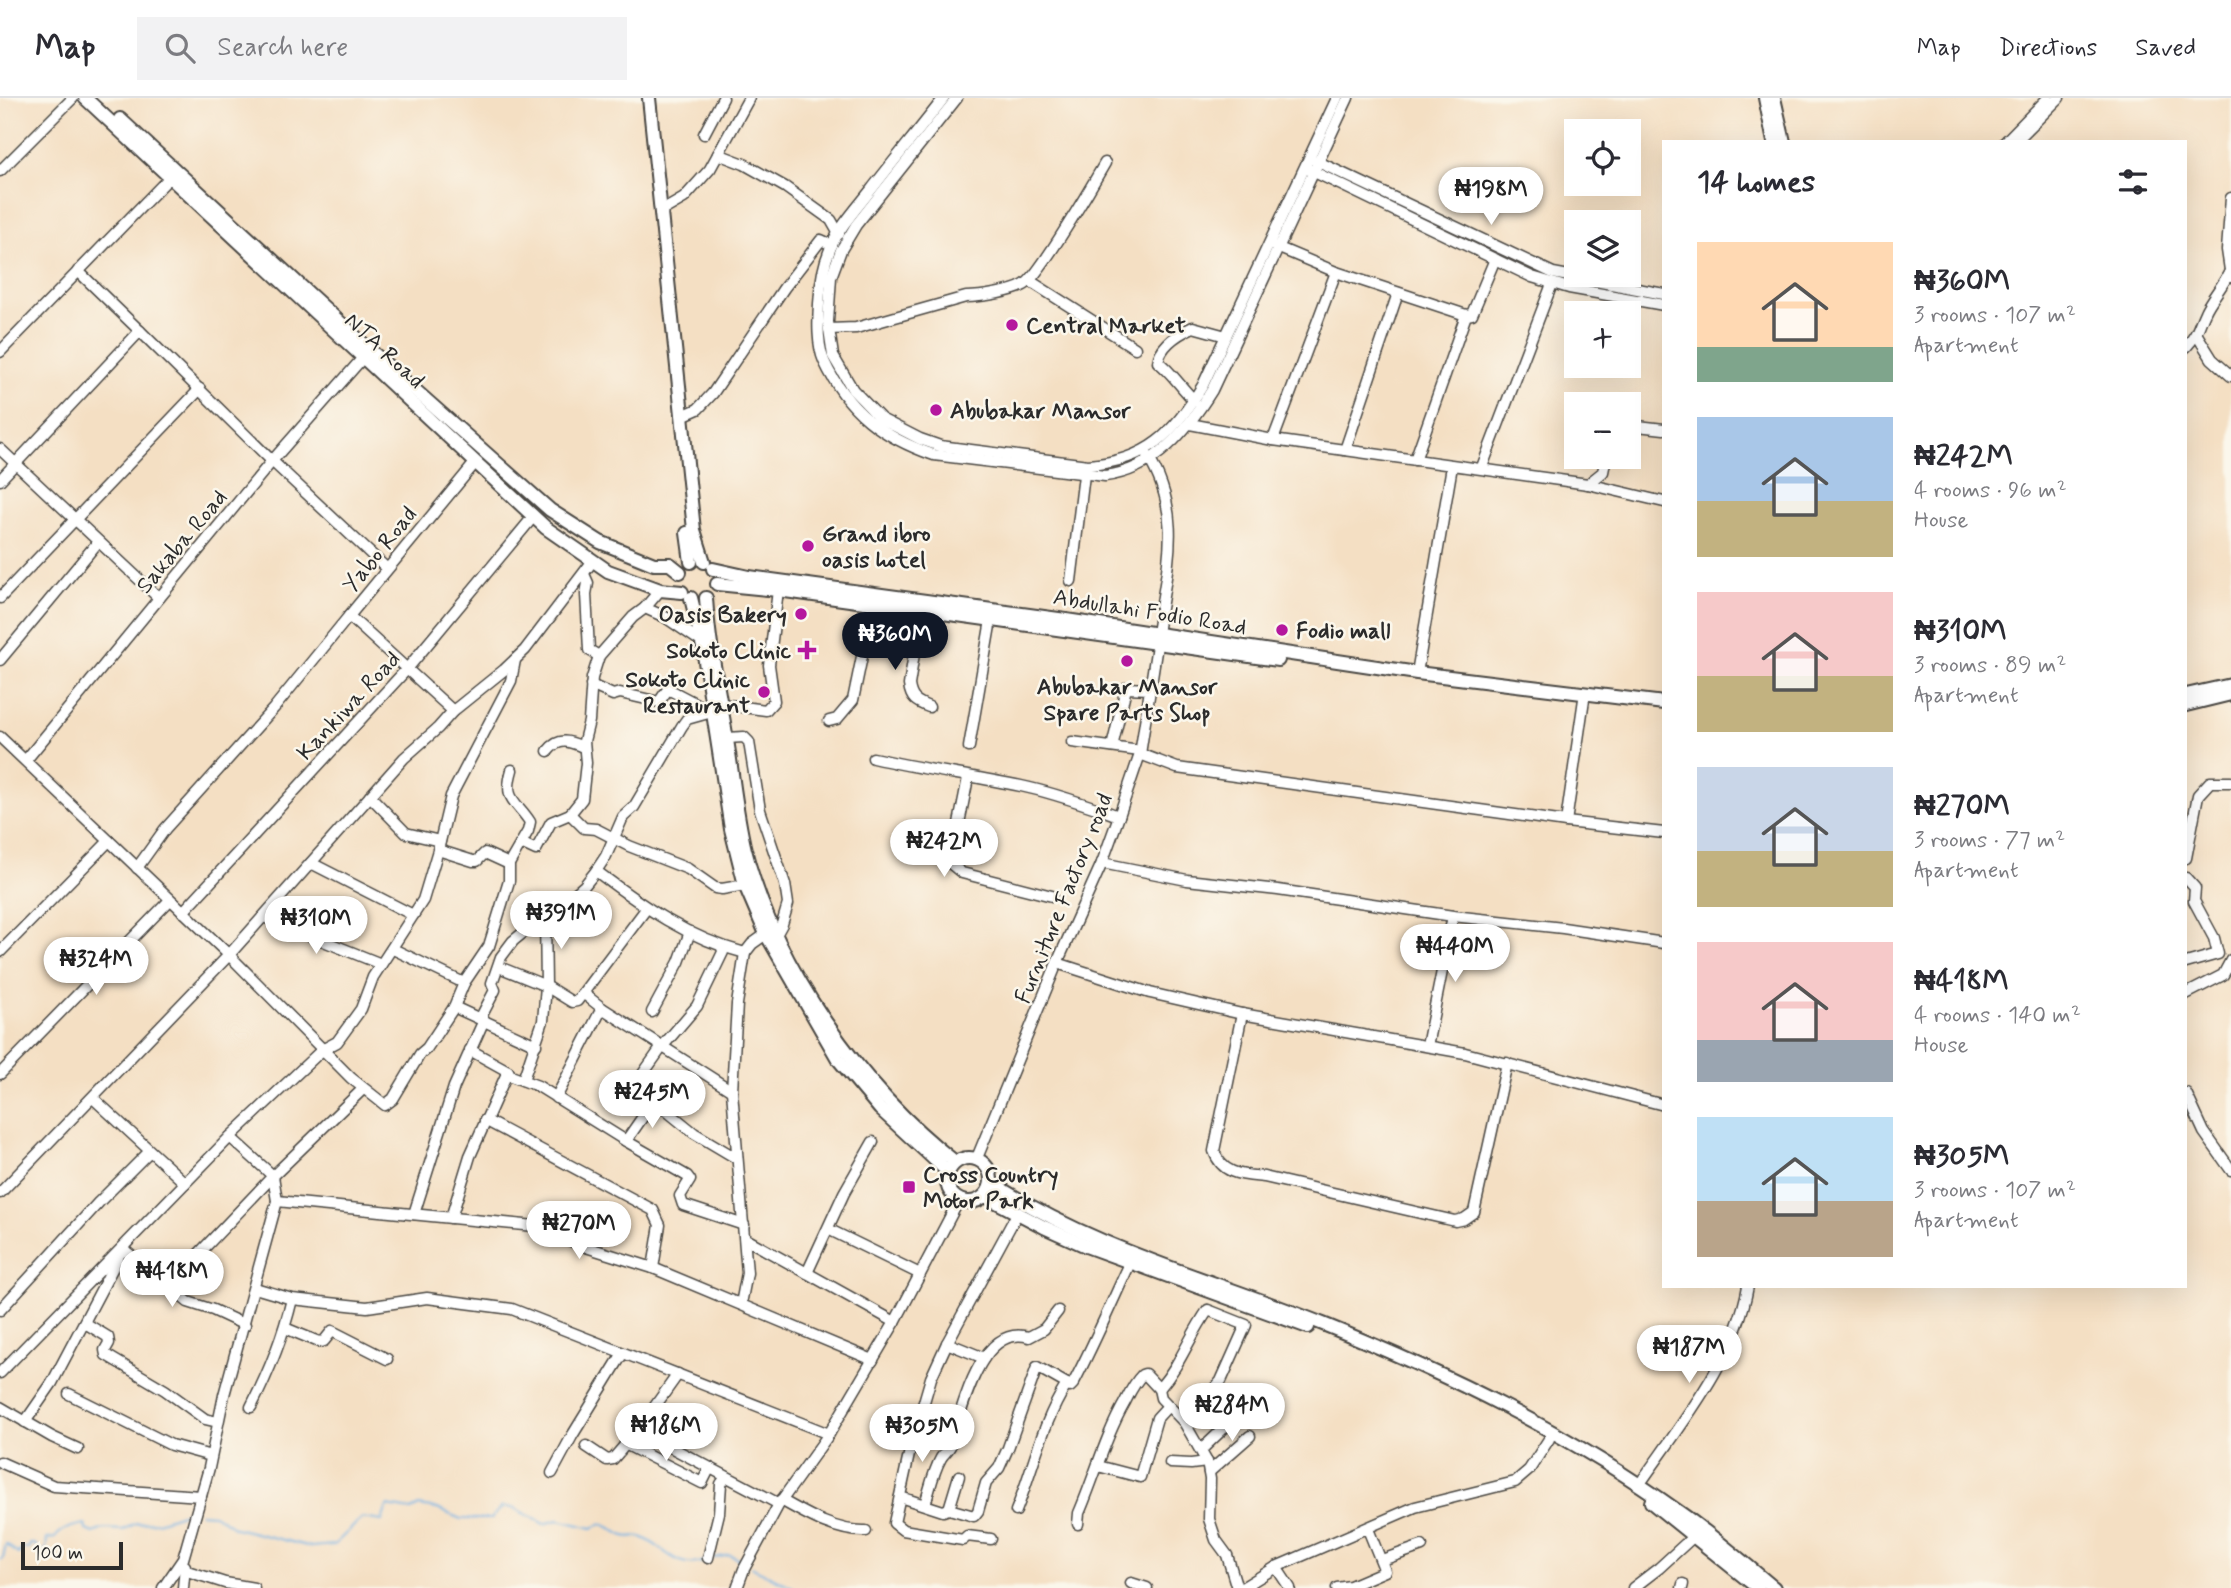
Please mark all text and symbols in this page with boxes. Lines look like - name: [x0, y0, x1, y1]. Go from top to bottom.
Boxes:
- search box: [137, 17, 627, 80]
- text: Map: [35, 26, 95, 70]
- icon: search: [161, 29, 199, 67]
- text: Search here: [217, 31, 348, 65]
- text: Map: [1917, 33, 1961, 64]
- text: Directions: [1999, 33, 2097, 64]
- text: Saved: [2135, 33, 2196, 64]
- map controls: [1564, 119, 1641, 469]
- button: locate: [1564, 119, 1641, 196]
- text: 14 homes: [1697, 163, 1815, 202]
- icon: filters: [2114, 163, 2152, 201]
- pin: ₦198M: [1442, 167, 1540, 227]
- text: ₦198M: [1454, 175, 1528, 205]
- button: layers: [1564, 210, 1641, 287]
- text: ₦360M: [1914, 262, 2010, 301]
- icon: home: [1753, 270, 1837, 354]
- button: +: [1564, 301, 1641, 378]
- text: 3 rooms · 107 m²: [1914, 301, 2076, 331]
- street label: NTA Road: [337, 307, 430, 396]
- place label: Central Market: [1026, 312, 1186, 342]
- marker: Central Market: [1004, 317, 1020, 333]
- text: Apartment: [1914, 331, 2019, 361]
- button: −: [1564, 392, 1641, 469]
- place label: Abubakar Mansor: [950, 397, 1132, 427]
- marker: Abubakar Mansor: [928, 402, 944, 418]
- text: ₦242M: [1914, 437, 2013, 476]
- icon: home: [1753, 445, 1837, 529]
- text: 4 rooms · 96 m²: [1914, 476, 2067, 506]
- street label: Sakaba Road: [130, 484, 235, 601]
- street label: Yabo Road: [337, 501, 425, 600]
- text: House: [1914, 506, 1968, 536]
- place label: Grand ibro oasis hotel: [822, 520, 931, 576]
- marker: Grand ibro oasis hotel: [800, 538, 816, 554]
- street label: Abdullahi Fodio Road: [1051, 583, 1249, 643]
- place label: Oasis Bakery: [658, 601, 787, 631]
- marker: Oasis Bakery: [793, 606, 809, 622]
- pin: ₦360M: [846, 612, 944, 672]
- text: ₦310M: [1914, 612, 2006, 651]
- place label: Fodio mall: [1296, 617, 1391, 647]
- text: ₦360M: [858, 620, 932, 650]
- icon: home: [1753, 620, 1837, 704]
- marker: Fodio mall: [1274, 622, 1290, 638]
- place label: Sokoto Clinic: [666, 637, 791, 667]
- marker: Sokoto Clinic: [797, 640, 817, 660]
- street label: Kankiwa Road: [291, 645, 408, 768]
- text: 3 rooms · 89 m²: [1914, 651, 2066, 681]
- marker: Abubakar Mansor Spare Parts Shop: [1119, 653, 1135, 669]
- place label: Sokoto Clinic Restaurant: [625, 666, 750, 722]
- place label: Abubakar Mansor Spare Parts Shop: [1037, 673, 1219, 729]
- text: Apartment: [1914, 681, 2019, 711]
- marker: Sokoto Clinic Restaurant: [756, 684, 772, 700]
- text: ₦270M: [1914, 787, 2010, 826]
- street label: Furniture Factory road: [1009, 789, 1121, 1008]
- icon: home: [1753, 795, 1837, 879]
- pin: ₦242M: [895, 820, 993, 879]
- text: 3 rooms · 77 m²: [1914, 826, 2065, 856]
- text: ₦242M: [906, 827, 982, 857]
- text: Apartment: [1914, 856, 2019, 886]
- pin: ₦391M: [512, 892, 610, 951]
- pin: ₦310M: [267, 896, 365, 956]
- text: ₦391M: [526, 899, 596, 929]
- text: ₦310M: [281, 904, 351, 934]
- pin: ₦440M: [1406, 924, 1504, 984]
- text: ₦440M: [1416, 932, 1494, 962]
- pin: ₦324M: [47, 937, 145, 997]
- text: ₦324M: [60, 945, 132, 975]
- text: ₦418M: [1914, 962, 2009, 1001]
- icon: home: [1753, 970, 1837, 1054]
- text: 4 rooms · 140 m²: [1914, 1001, 2081, 1031]
- text: House: [1914, 1031, 1968, 1061]
- pin: ₦245M: [603, 1070, 701, 1130]
- text: ₦245M: [615, 1078, 689, 1108]
- text: ₦305M: [1914, 1137, 2009, 1176]
- icon: home: [1753, 1145, 1837, 1229]
- place label: Cross Country Motor Park: [923, 1161, 1058, 1217]
- text: 3 rooms · 107 m²: [1914, 1176, 2076, 1206]
- marker: Cross Country Motor Park: [901, 1179, 917, 1195]
- pin: ₦270M: [530, 1202, 628, 1261]
- text: Apartment: [1914, 1206, 2019, 1236]
- text: ₦270M: [542, 1209, 616, 1239]
- pin: ₦418M: [123, 1250, 221, 1309]
- text: ₦418M: [136, 1257, 208, 1287]
- pin: ₦187M: [1640, 1326, 1738, 1385]
- text: ₦187M: [1653, 1333, 1725, 1363]
- pin: ₦284M: [1183, 1384, 1281, 1443]
- text: ₦284M: [1195, 1391, 1269, 1421]
- pin: ₦186M: [617, 1404, 715, 1463]
- pin: ₦305M: [873, 1404, 971, 1464]
- text: ₦186M: [631, 1411, 701, 1441]
- text: ₦305M: [885, 1412, 959, 1442]
- scale bar: [21, 1539, 122, 1571]
- text: 100 m: [32, 1541, 83, 1566]

